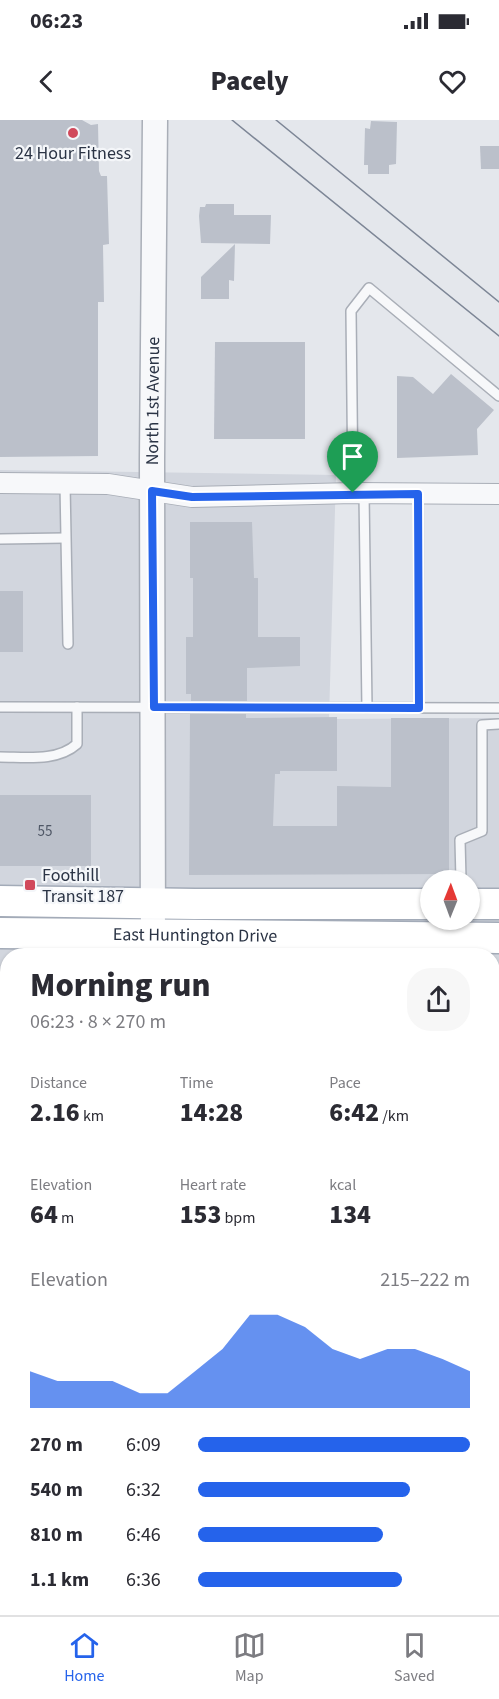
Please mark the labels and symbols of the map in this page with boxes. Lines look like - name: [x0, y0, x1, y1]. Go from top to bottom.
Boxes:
- marker: 24 Hour Fitness: [66, 126, 80, 140]
- place label: 24 Hour Fitness: [15, 141, 131, 166]
- street label: North 1st Avenue: [139, 337, 166, 465]
- pin: [327, 431, 378, 493]
- house number: 55: [38, 821, 52, 842]
- place label: Foothill Transit 187: [42, 863, 124, 909]
- north arrow: [420, 870, 480, 930]
- marker: Foothill Transit 187: [23, 878, 37, 892]
- street label: East Huntington Drive: [113, 922, 277, 948]

